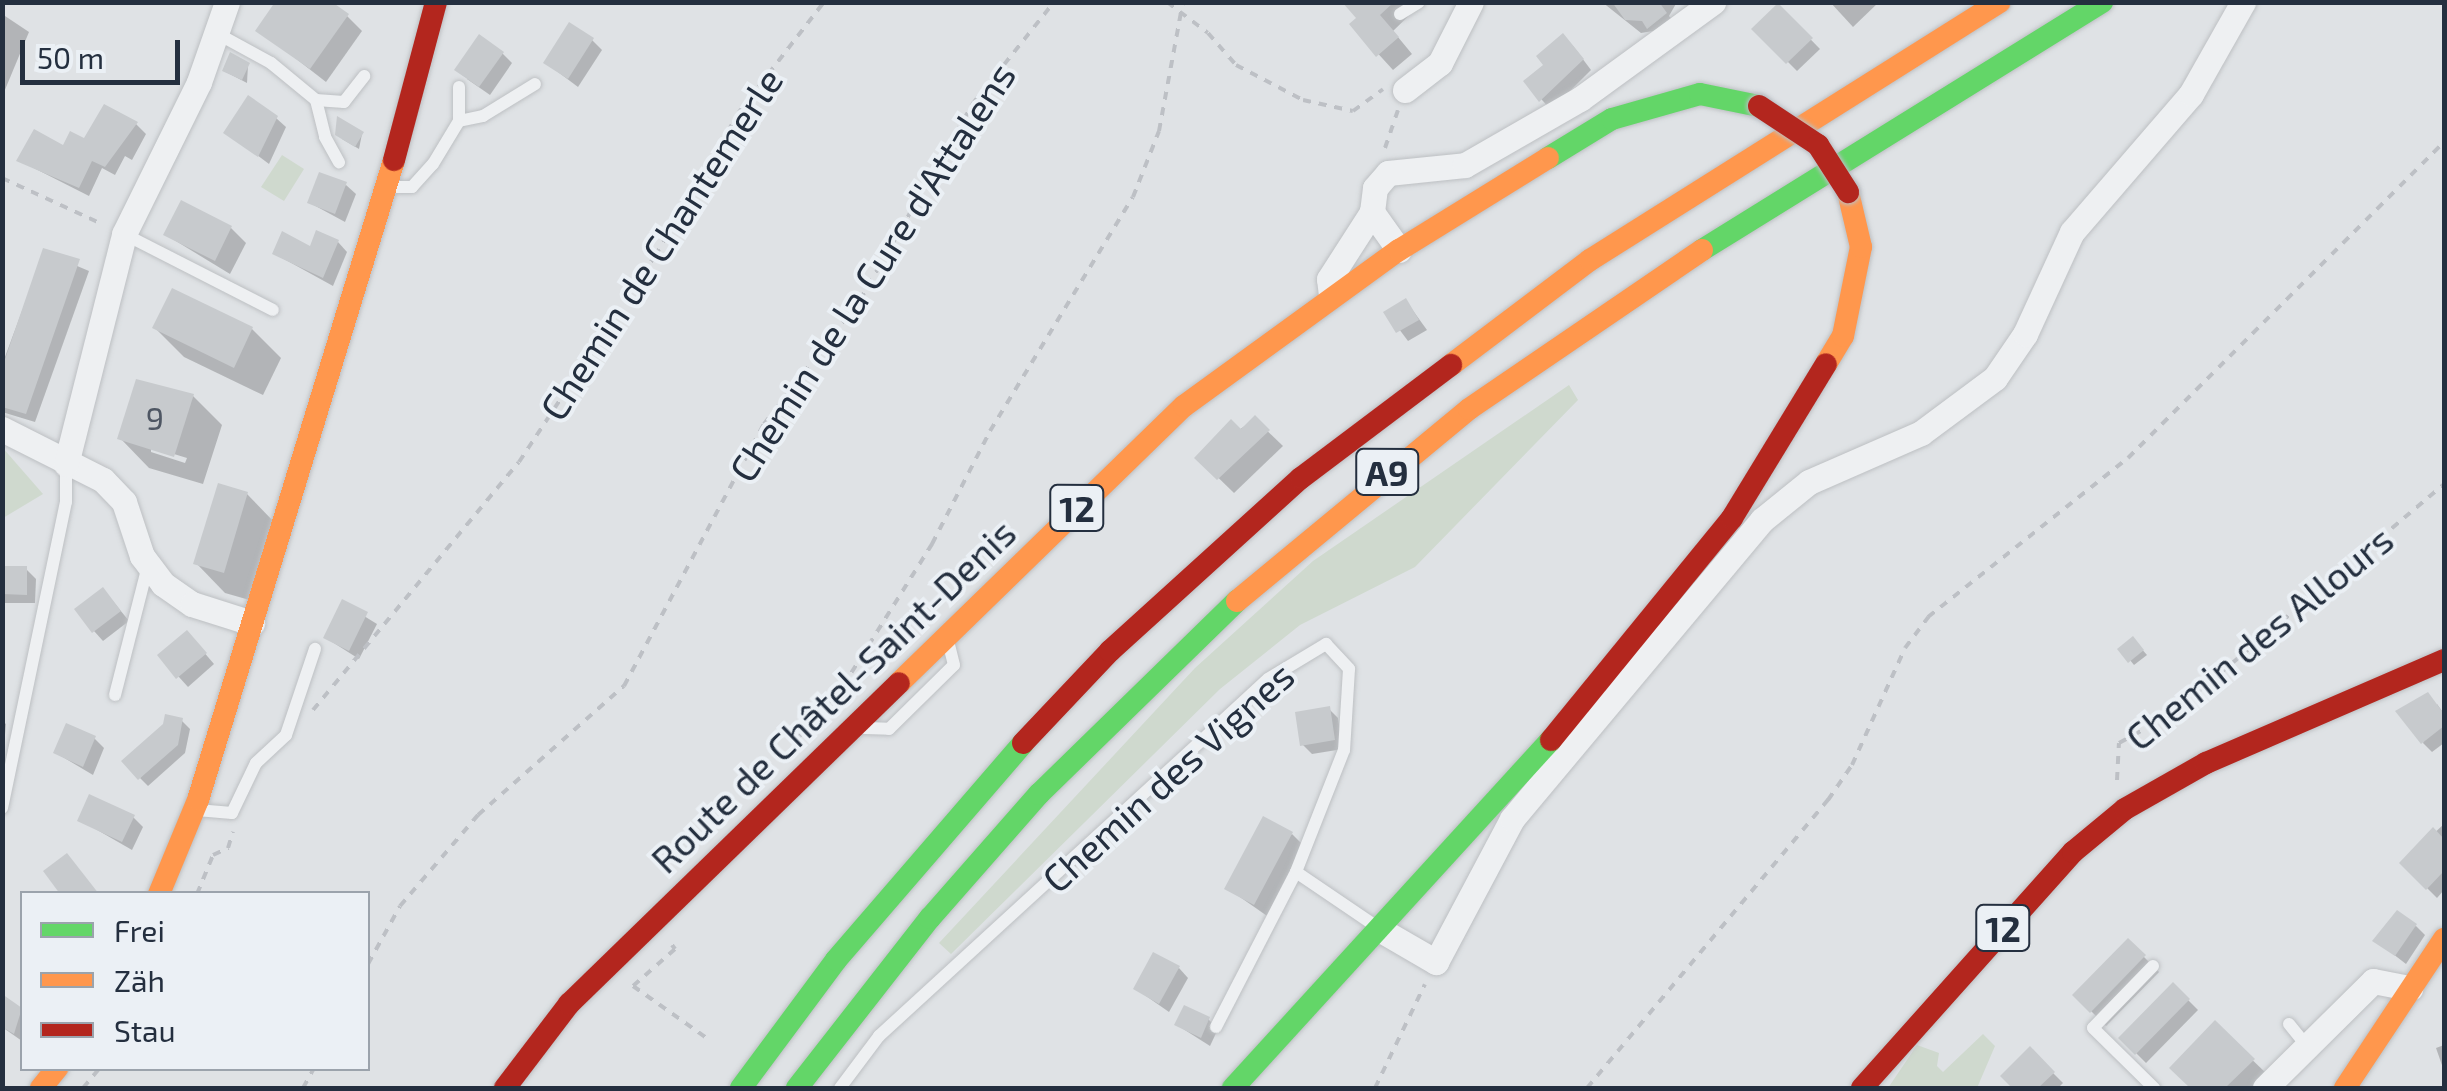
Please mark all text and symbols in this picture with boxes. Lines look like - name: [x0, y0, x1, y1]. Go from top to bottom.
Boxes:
- scale bar: [25, 20, 185, 82]
- text: 50 m: [37, 39, 104, 75]
- street label: Chemin de la Cure d'Attalens: [719, 54, 1025, 490]
- street label: Chemin de Chantemerle: [530, 60, 792, 428]
- house number: 9: [146, 398, 164, 436]
- road number: A9: [1354, 442, 1420, 502]
- road number: 12: [1047, 478, 1107, 538]
- street label: Route de Châtel-Saint-Denis: [641, 510, 1025, 882]
- street label: Chemin des Allours: [2116, 516, 2402, 760]
- street label: Chemin des Vignes: [1033, 652, 1303, 902]
- legend: [20, 891, 370, 1071]
- road number: 12: [1973, 898, 2033, 958]
- text: Frei: [114, 912, 165, 948]
- text: Zäh: [114, 962, 165, 998]
- text: Stau: [114, 1012, 176, 1048]

